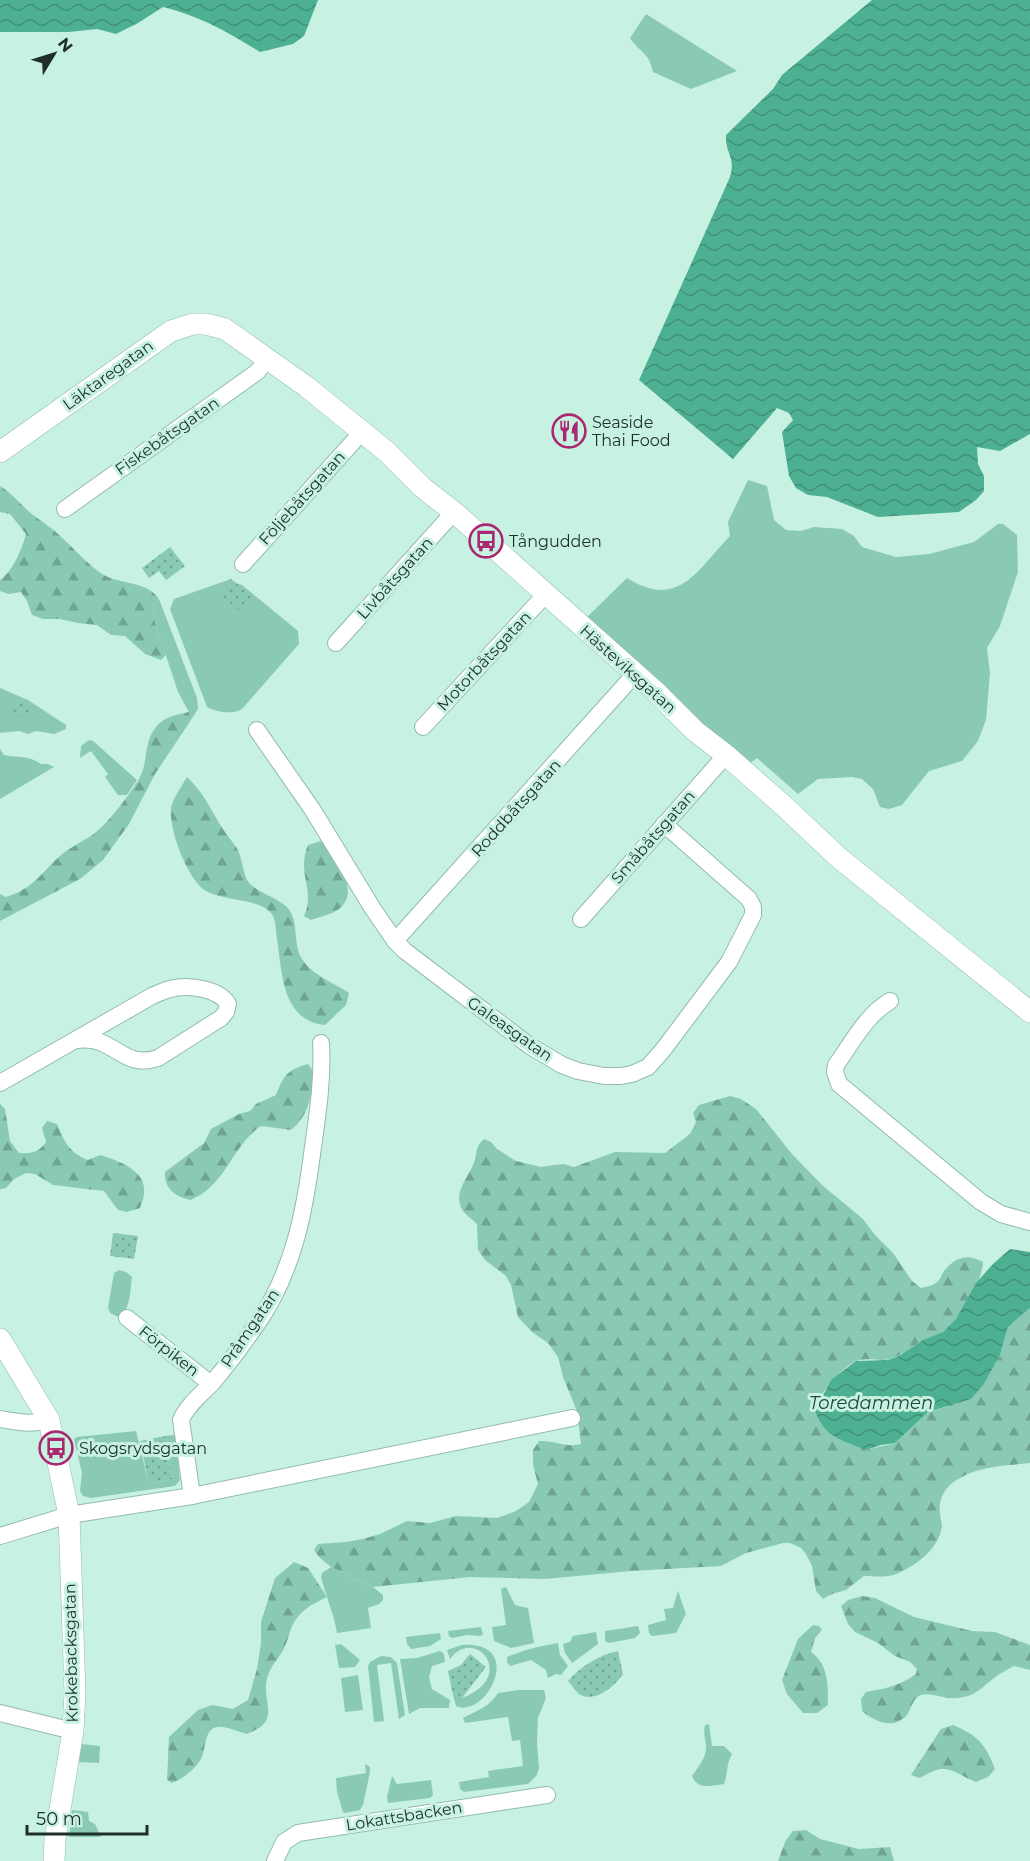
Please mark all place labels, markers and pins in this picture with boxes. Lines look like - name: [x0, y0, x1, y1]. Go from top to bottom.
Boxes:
- restaurant icon: Seaside Thai Food: [551, 413, 587, 449]
- place label: Seaside Thai Food: [592, 413, 671, 450]
- bus stop icon: Tångudden: [468, 523, 504, 559]
- place label: Tångudden: [509, 532, 602, 551]
- bus stop icon: Skogsrydsgatan: [38, 1430, 74, 1466]
- place label: Skogsrydsgatan: [79, 1439, 207, 1458]

